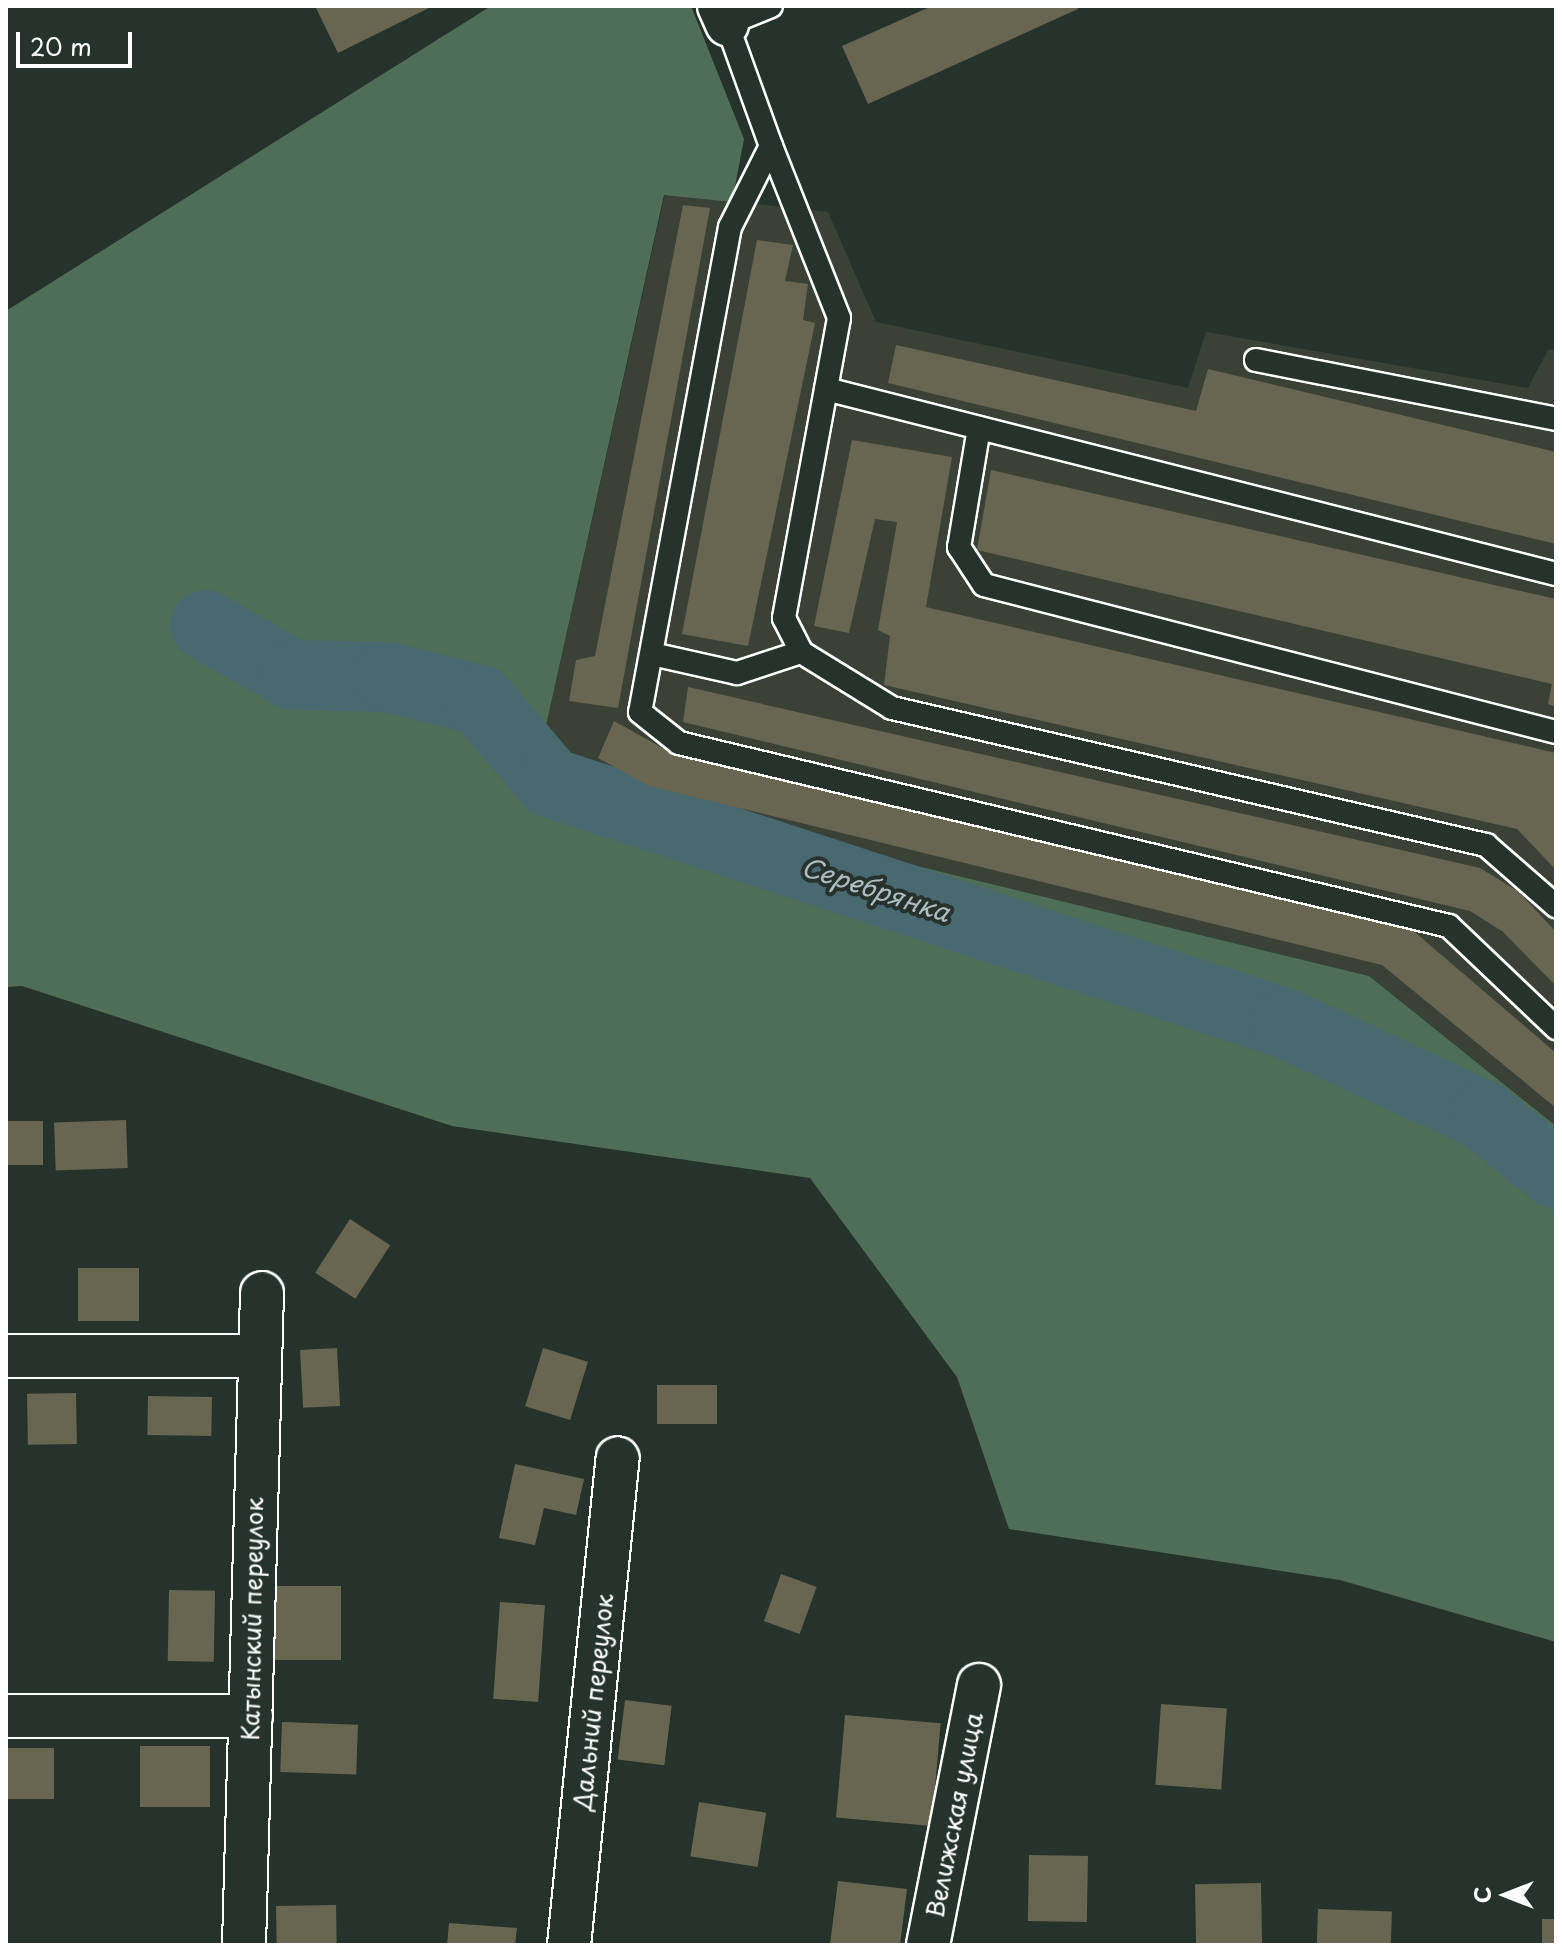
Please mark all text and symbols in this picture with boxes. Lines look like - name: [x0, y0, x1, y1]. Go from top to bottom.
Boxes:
- scale bar: [20, 16, 136, 66]
- text: 20 m: [30, 28, 92, 64]
- water label: Серебрянка: [798, 850, 954, 928]
- street label: Катынский переулок: [235, 1497, 269, 1741]
- street label: Дальний переулок: [567, 1592, 619, 1812]
- street label: Велижская улица: [920, 1709, 988, 1921]
- north arrow: [1466, 1855, 1546, 1935]
- text: С: [1465, 1887, 1498, 1903]

